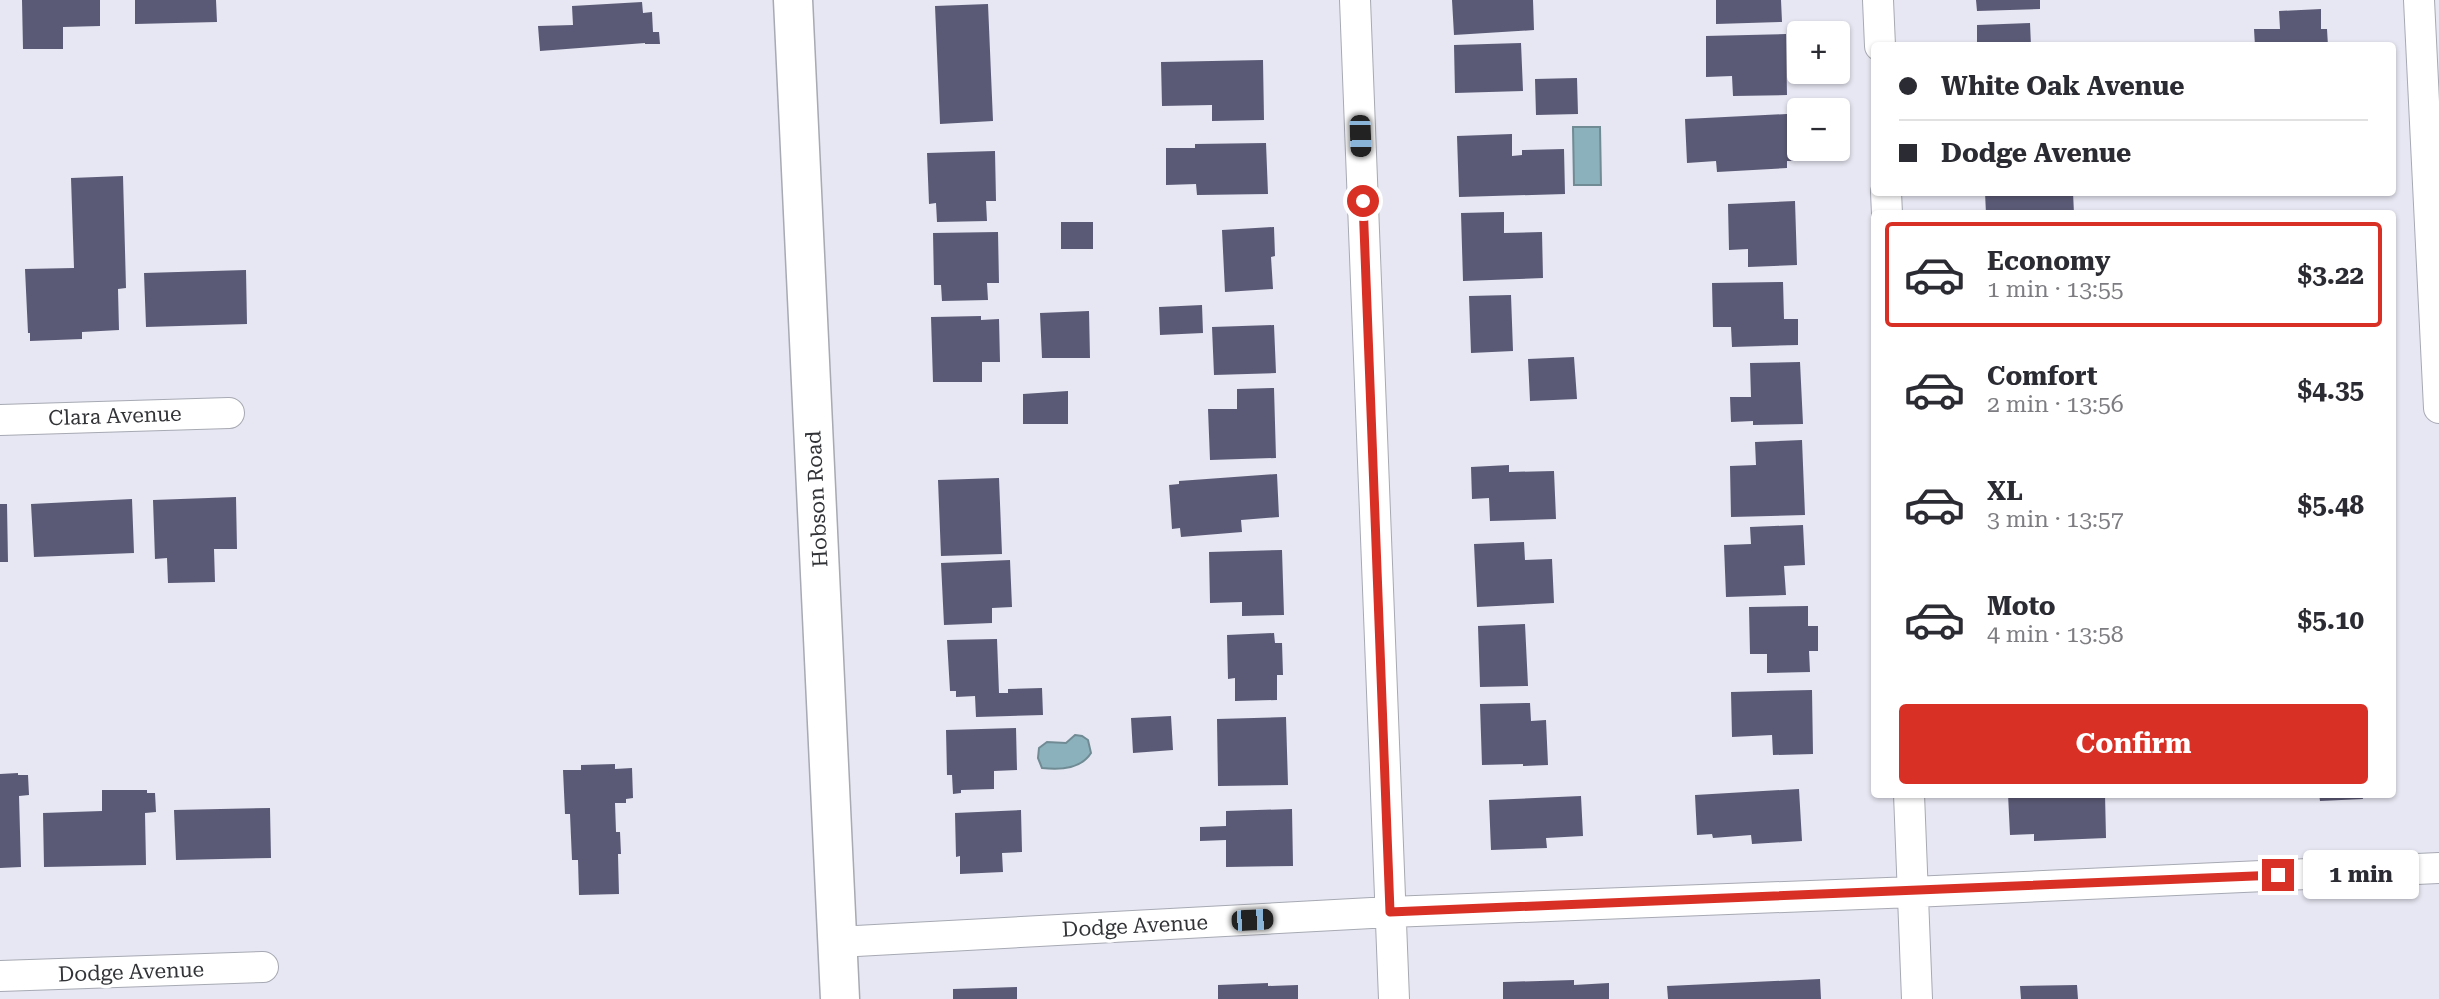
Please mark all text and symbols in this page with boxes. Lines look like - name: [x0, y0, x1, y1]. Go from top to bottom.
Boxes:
- map controls: [1787, 21, 1850, 161]
- button: +: [1787, 21, 1850, 84]
- text: White Oak Avenue: [1941, 71, 2185, 101]
- button: −: [1787, 98, 1850, 161]
- car: [1349, 115, 1372, 157]
- text: Dodge Avenue: [1941, 138, 2131, 168]
- route start: [1347, 185, 1379, 217]
- icon: car: [1903, 243, 1966, 306]
- text: Economy: [1987, 246, 2110, 276]
- text: $3.22: [2298, 260, 2364, 290]
- text: 1 min · 13:55: [1987, 276, 2124, 303]
- icon: car: [1903, 358, 1966, 421]
- text: Comfort: [1987, 361, 2097, 391]
- text: $4.35: [2298, 375, 2364, 405]
- text: 2 min · 13:56: [1987, 391, 2124, 418]
- street label: Clara Avenue: [48, 402, 182, 430]
- street label: Hobson Road: [801, 429, 833, 568]
- icon: car: [1903, 473, 1966, 536]
- text: XL: [1987, 476, 2023, 506]
- text: $5.48: [2298, 490, 2364, 520]
- text: 3 min · 13:57: [1987, 506, 2124, 533]
- icon: car: [1903, 588, 1966, 651]
- text: Moto: [1987, 591, 2056, 621]
- text: $5.10: [2298, 605, 2364, 635]
- text: 4 min · 13:58: [1987, 621, 2124, 648]
- button: Confirm: [1899, 704, 2368, 784]
- callout: 1 min: [2302, 850, 2418, 900]
- route end: [2262, 859, 2294, 891]
- text: 1 min: [2329, 861, 2393, 888]
- car: [1231, 908, 1274, 932]
- street label: Dodge Avenue: [1061, 910, 1209, 942]
- street label: Dodge Avenue: [58, 957, 204, 987]

